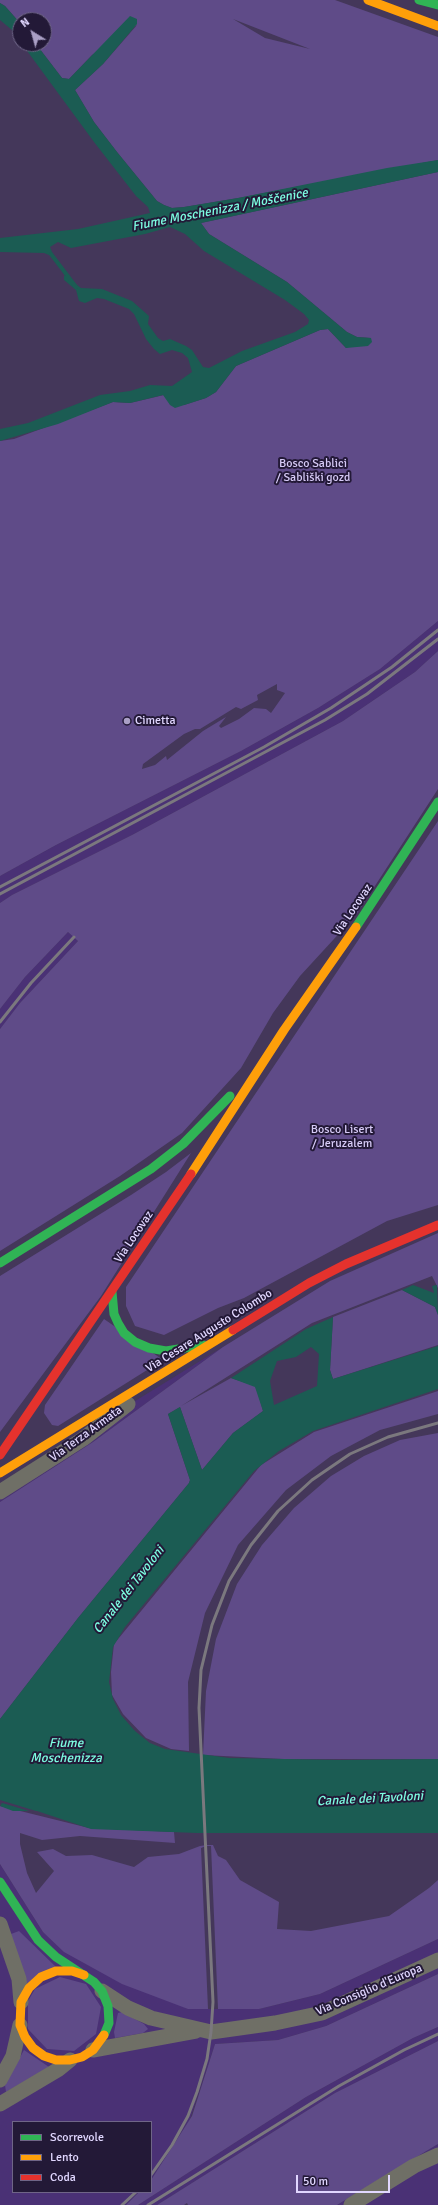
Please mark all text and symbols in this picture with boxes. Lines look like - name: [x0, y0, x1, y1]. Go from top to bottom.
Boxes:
- north arrow: [12, 12, 52, 52]
- text: N: [18, 15, 32, 30]
- water label: Fiume Moschenizza / Moščenice: [131, 185, 309, 235]
- park label: Bosco Sablici / Sabliški gozd: [276, 457, 350, 485]
- place label: Cimetta: [135, 714, 176, 728]
- marker: Cimetta: [122, 716, 132, 726]
- street label: Via Locovaz: [330, 881, 376, 939]
- park label: Bosco Lisert / Jeruzalem: [311, 1123, 373, 1151]
- street label: Via Locovaz: [111, 1208, 157, 1266]
- street label: Via Cesare Augusto Colombo: [143, 1286, 275, 1376]
- street label: Via Terza Armata: [47, 1403, 125, 1465]
- water label: Canale dei Tavoloni: [90, 1543, 168, 1637]
- water label: Fiume Moschenizza: [30, 1736, 102, 1767]
- water label: Canale dei Tavoloni: [317, 1788, 423, 1810]
- street label: Via Consiglio d'Europa: [314, 1961, 424, 2019]
- legend: [12, 2121, 152, 2193]
- text: Scorrevole: [50, 2130, 104, 2145]
- text: Lento: [50, 2150, 79, 2165]
- scale bar: [298, 2167, 392, 2193]
- text: Coda: [50, 2170, 76, 2185]
- text: 50 m: [303, 2174, 328, 2189]

